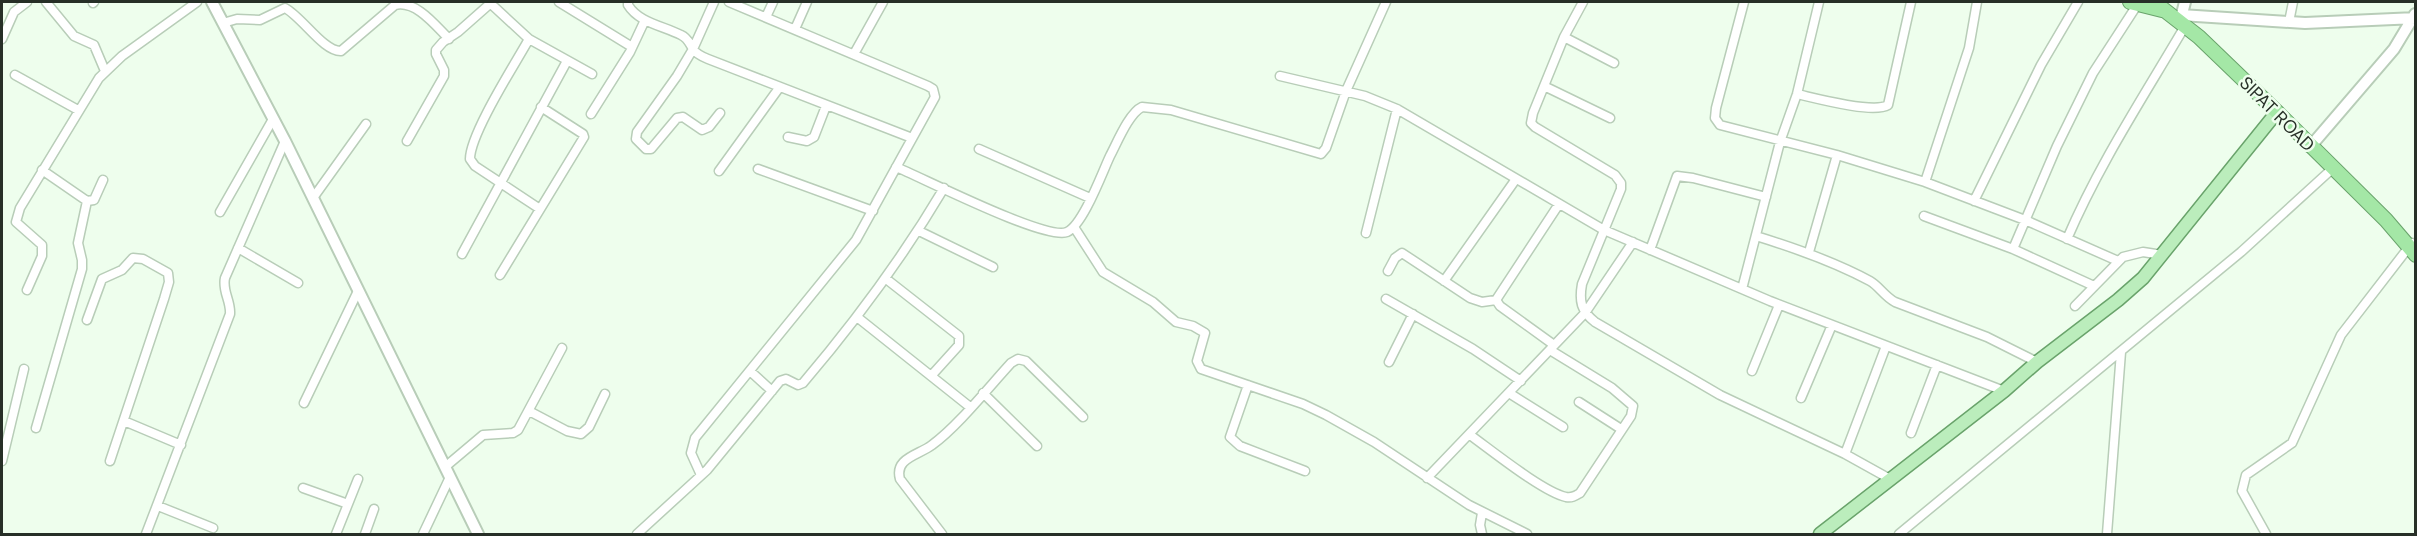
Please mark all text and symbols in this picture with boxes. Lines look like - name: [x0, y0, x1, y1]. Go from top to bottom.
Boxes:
- street label: SIPAT ROAD: [2234, 71, 2320, 157]

